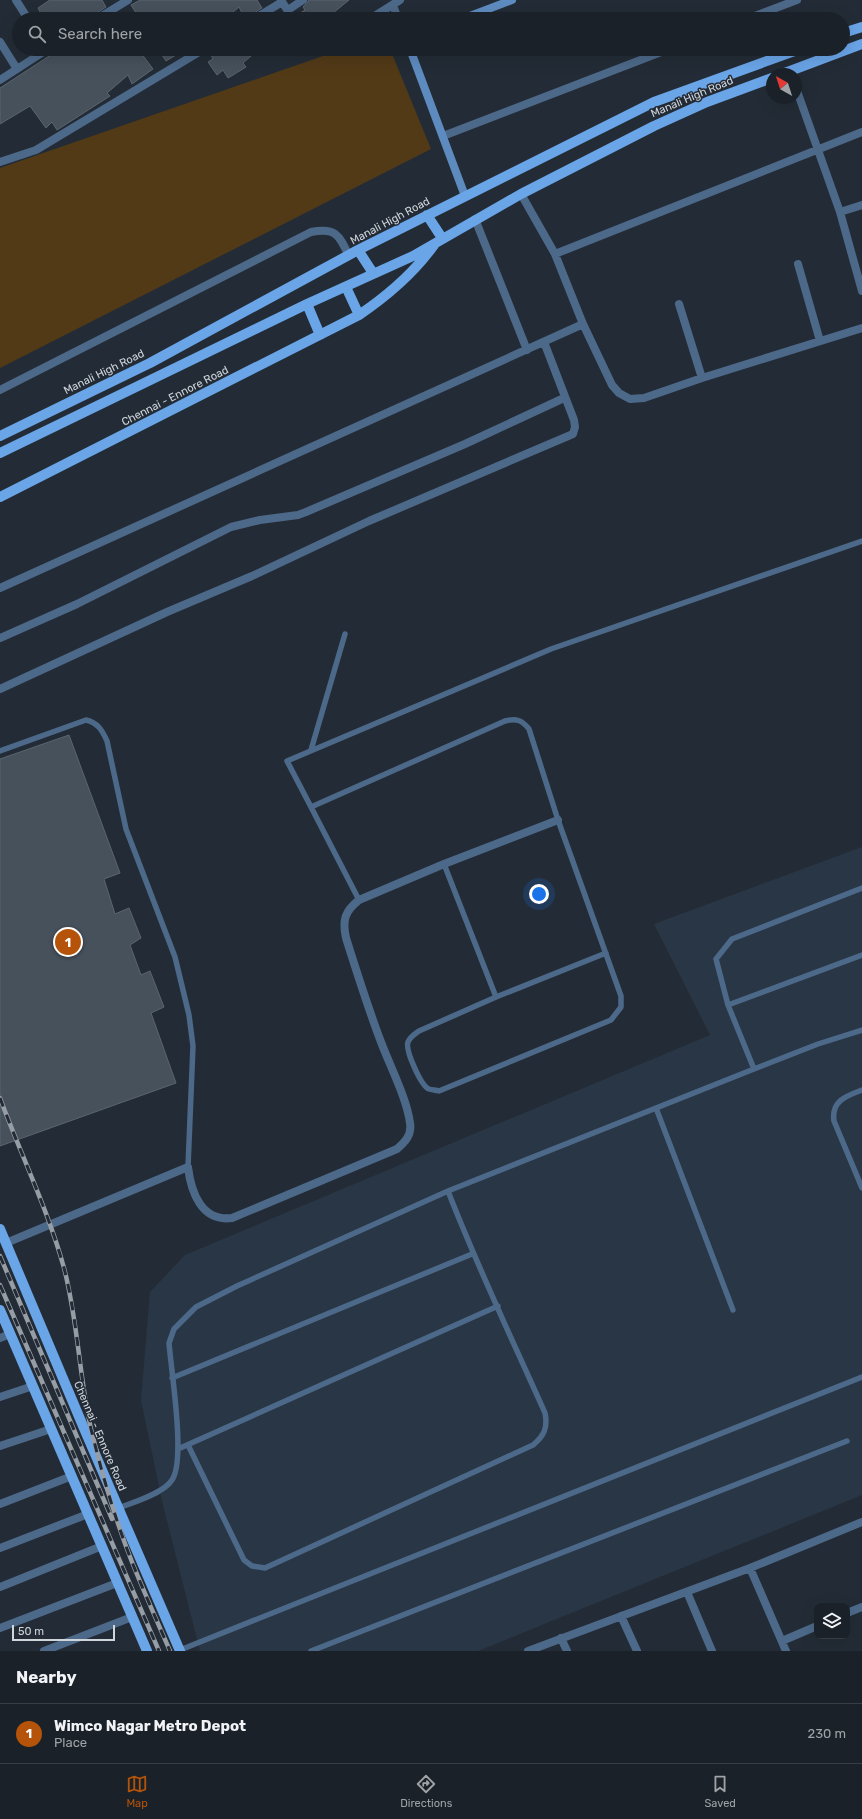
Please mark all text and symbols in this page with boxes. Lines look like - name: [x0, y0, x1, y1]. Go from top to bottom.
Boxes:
- search box: [12, 12, 850, 56]
- icon: search: [26, 23, 48, 45]
- text: Search here: [58, 25, 142, 43]
- north arrow: [766, 68, 802, 104]
- street label: Manali High Road: [649, 74, 735, 120]
- street label: Manali High Road: [348, 195, 432, 247]
- street label: Manali High Road: [62, 347, 146, 397]
- street label: Chennai - Ennore Road: [119, 363, 231, 429]
- your location: [529, 884, 549, 904]
- pin: 1: [55, 927, 81, 957]
- street label: Chennai - Ennore Road: [71, 1379, 129, 1493]
- map controls: [814, 1603, 850, 1639]
- button: layers: [814, 1603, 850, 1639]
- scale bar: [12, 1623, 115, 1642]
- text: 50 m: [18, 1625, 44, 1638]
- text: Nearby: [16, 1667, 77, 1687]
- text: Wimco Nagar Metro Depot: [54, 1717, 246, 1735]
- text: 1: [26, 1726, 32, 1741]
- text: 230 m: [808, 1726, 846, 1741]
- text: Place: [54, 1735, 87, 1750]
- tab: Map: [126, 1773, 148, 1810]
- tab: Directions: [400, 1773, 452, 1810]
- tab: Saved: [705, 1773, 736, 1810]

